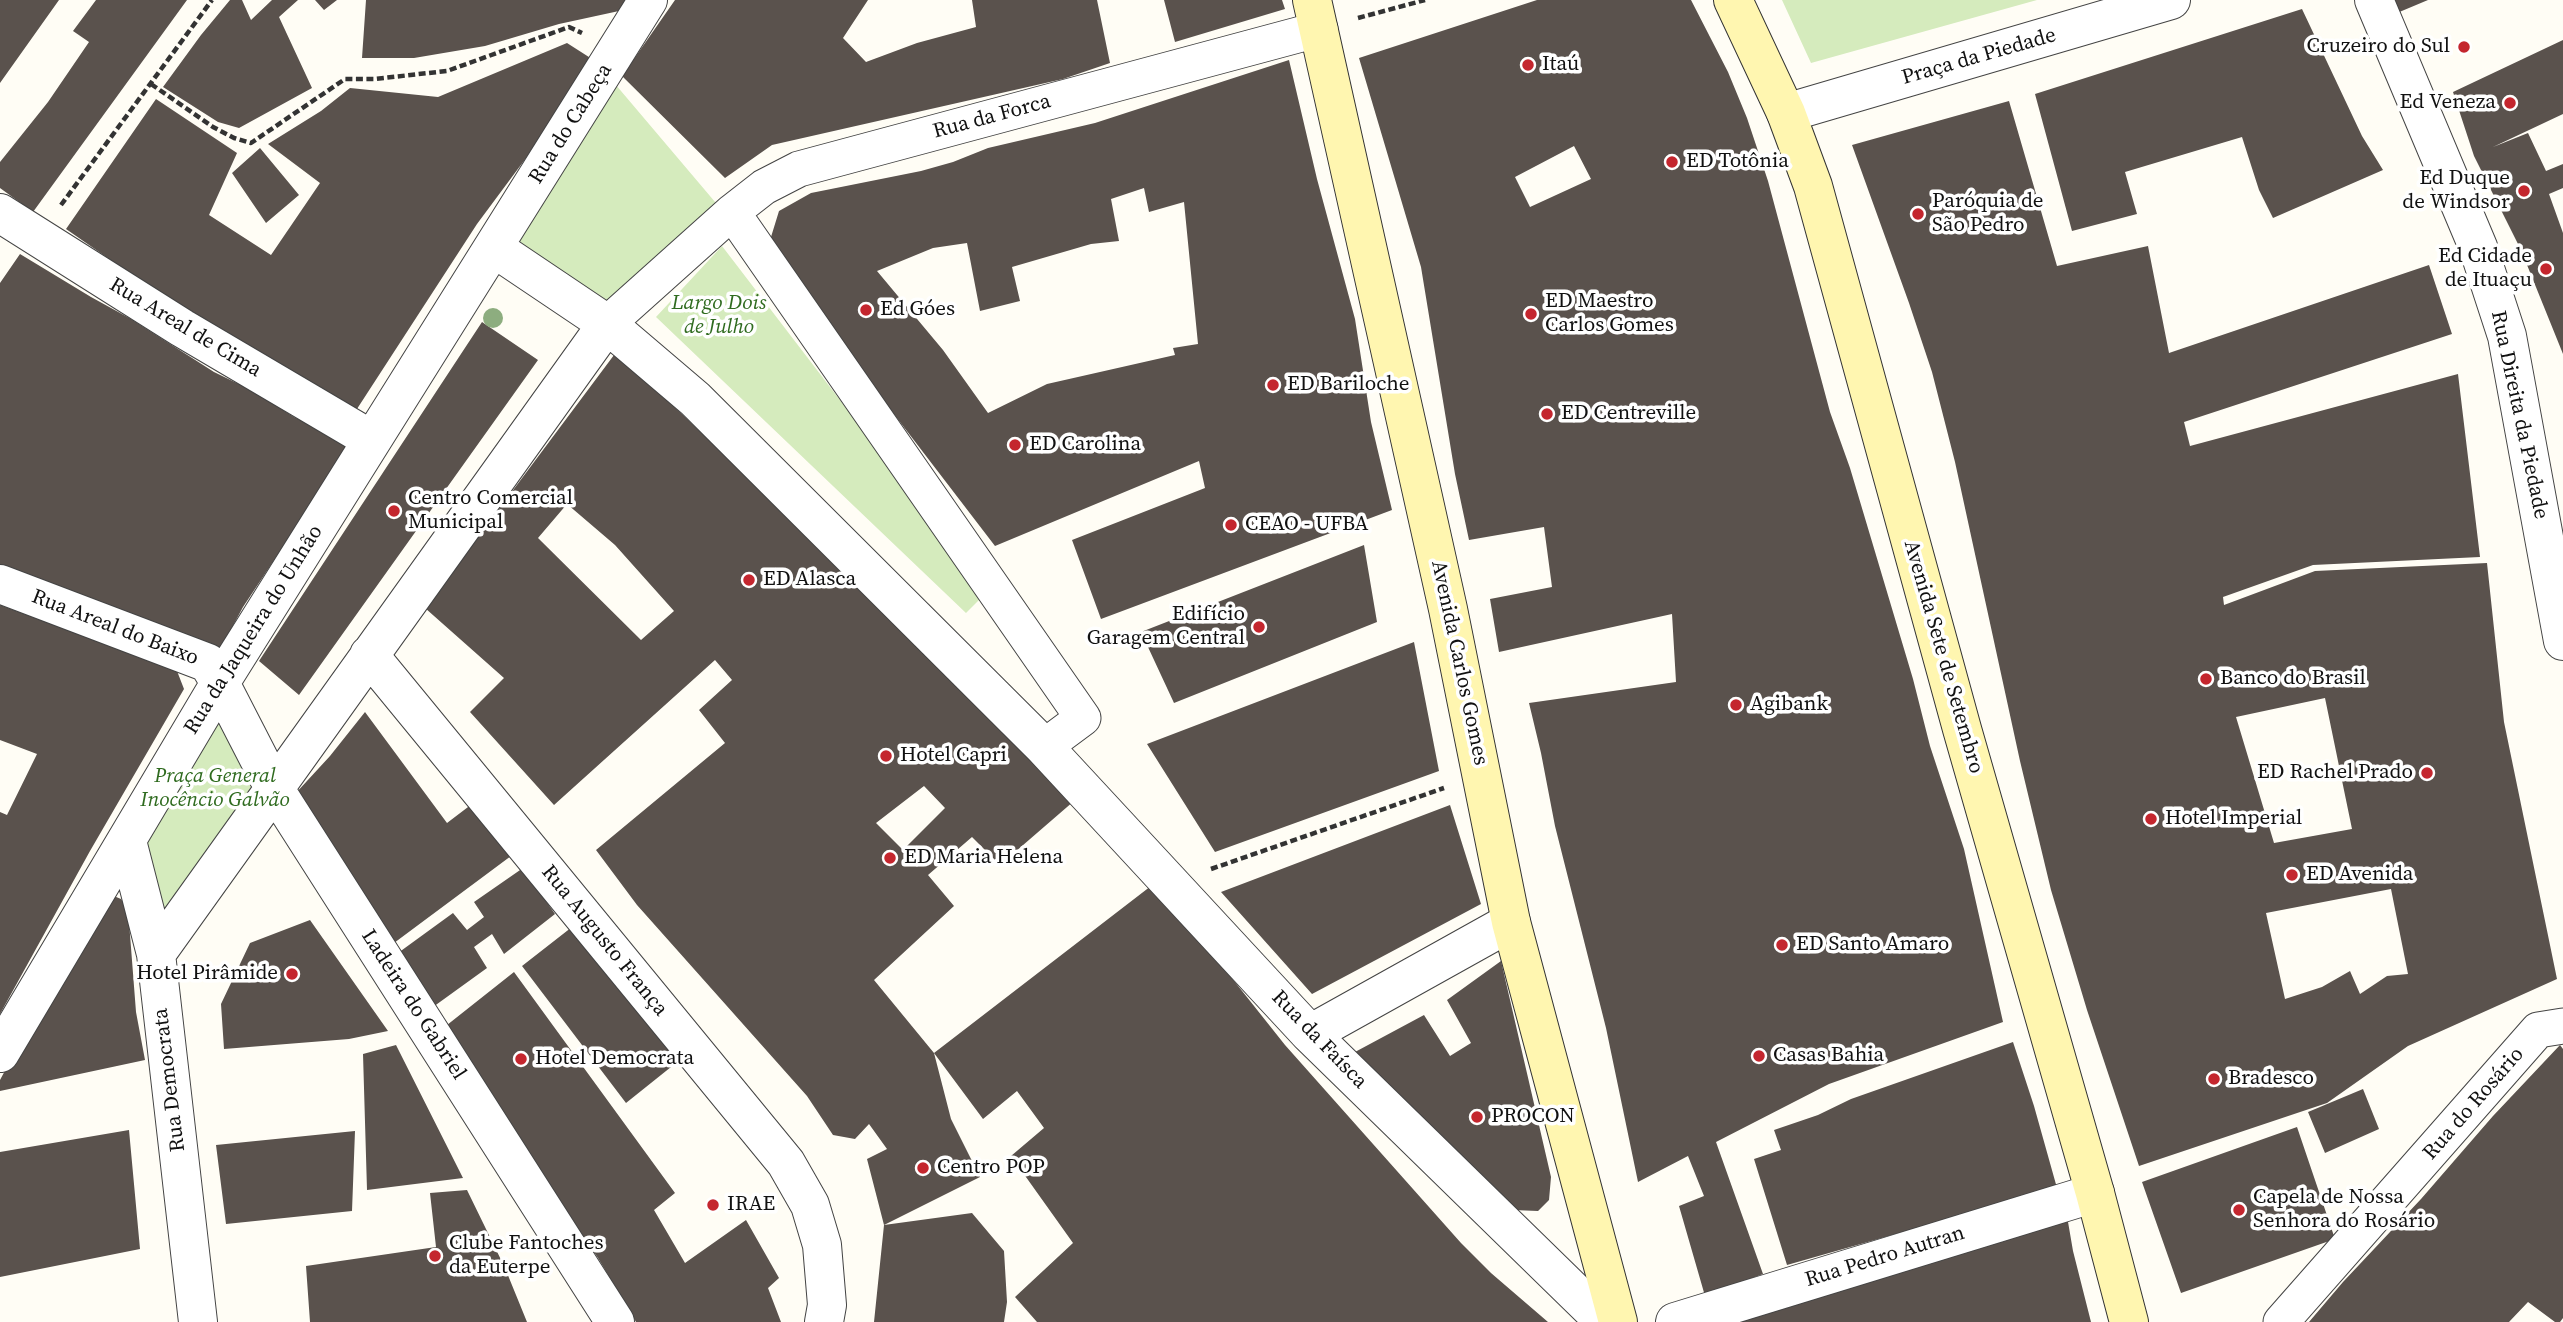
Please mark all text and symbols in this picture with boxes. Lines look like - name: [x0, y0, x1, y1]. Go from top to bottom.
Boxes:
- street label: Praça da Piedade: [1899, 23, 2059, 91]
- place label: Cruzeiro do Sul: [2307, 34, 2450, 60]
- marker: Cruzeiro do Sul: [2456, 39, 2472, 55]
- place label: Itaú: [1542, 52, 1579, 78]
- marker: Itaú: [1520, 57, 1536, 73]
- street label: Rua do Cabeça: [524, 59, 618, 189]
- street label: Rua da Forca: [930, 89, 1054, 145]
- place label: Ed Veneza: [2399, 90, 2496, 116]
- marker: Ed Veneza: [2502, 95, 2518, 111]
- place label: ED Totônia: [1686, 149, 1789, 175]
- marker: ED Totônia: [1664, 154, 1680, 170]
- place label: Ed Duque de Windsor: [2402, 166, 2510, 216]
- marker: Ed Duque de Windsor: [2516, 183, 2532, 199]
- place label: Paróquia de São Pedro: [1932, 189, 2044, 239]
- marker: Paróquia de São Pedro: [1910, 206, 1926, 222]
- place label: Ed Cidade de Ituaçu: [2438, 244, 2532, 294]
- marker: Ed Cidade de Ituaçu: [2538, 261, 2554, 277]
- street label: Rua Areal de Cima: [104, 273, 266, 383]
- place label: ED Maestro Carlos Gomes: [1545, 289, 1674, 339]
- park label: Largo Dois de Julho: [672, 291, 766, 341]
- place label: Ed Góes: [880, 297, 955, 323]
- marker: Ed Góes: [858, 302, 874, 318]
- marker: ED Maestro Carlos Gomes: [1523, 306, 1539, 322]
- street label: Rua Direita da Piedade: [2485, 309, 2553, 521]
- place label: ED Bariloche: [1287, 372, 1410, 398]
- marker: ED Bariloche: [1265, 377, 1281, 393]
- place label: ED Centreville: [1561, 401, 1696, 427]
- marker: ED Centreville: [1539, 406, 1555, 422]
- place label: ED Carolina: [1029, 432, 1141, 458]
- marker: ED Carolina: [1007, 437, 1023, 453]
- place label: Centro Comercial Municipal: [408, 486, 573, 536]
- marker: Centro Comercial Municipal: [386, 503, 402, 519]
- place label: CEAO - UFBA: [1245, 512, 1369, 538]
- marker: CEAO - UFBA: [1223, 517, 1239, 533]
- street label: Rua da Jaqueira do Unhão: [179, 521, 329, 739]
- street label: Avenida Sete de Setembro: [1898, 537, 1988, 777]
- street label: Avenida Carlos Gomes: [1425, 558, 1493, 768]
- place label: ED Alasca: [763, 567, 856, 593]
- marker: ED Alasca: [741, 572, 757, 588]
- street label: Rua Areal do Baixo: [28, 585, 202, 671]
- place label: Edifício Garagem Central: [1087, 602, 1245, 652]
- marker: Edifício Garagem Central: [1251, 619, 1267, 635]
- place label: Banco do Brasil: [2220, 666, 2366, 692]
- marker: Banco do Brasil: [2198, 671, 2214, 687]
- place label: Agibank: [1750, 692, 1828, 718]
- marker: Agibank: [1728, 697, 1744, 713]
- place label: Hotel Capri: [900, 743, 1007, 769]
- marker: Hotel Capri: [878, 748, 894, 764]
- place label: ED Rachel Prado: [2257, 760, 2413, 786]
- park label: Praça General Inocêncio Galvão: [140, 764, 290, 814]
- marker: ED Rachel Prado: [2419, 765, 2435, 781]
- place label: Hotel Imperial: [2165, 806, 2302, 832]
- marker: Hotel Imperial: [2143, 811, 2159, 827]
- place label: ED Maria Helena: [904, 845, 1063, 871]
- marker: ED Maria Helena: [882, 850, 898, 866]
- street label: Rua Augusto França: [535, 860, 673, 1022]
- place label: ED Avenida: [2306, 862, 2413, 888]
- marker: ED Avenida: [2284, 867, 2300, 883]
- street label: Ladeira do Gabriel: [355, 925, 471, 1085]
- place label: ED Santo Amaro: [1796, 932, 1949, 958]
- marker: ED Santo Amaro: [1774, 937, 1790, 953]
- place label: Hotel Pirâmide: [136, 961, 278, 987]
- marker: Hotel Pirâmide: [284, 966, 300, 982]
- street label: Rua da Faísca: [1266, 986, 1372, 1094]
- street label: Rua Democrata: [149, 1007, 191, 1153]
- place label: Casas Bahia: [1773, 1043, 1884, 1069]
- street label: Rua do Rosário: [2418, 1043, 2530, 1165]
- place label: Hotel Democrata: [535, 1046, 694, 1072]
- marker: Casas Bahia: [1751, 1048, 1767, 1064]
- marker: Hotel Democrata: [513, 1051, 529, 1067]
- place label: Bradesco: [2228, 1066, 2314, 1092]
- marker: Bradesco: [2206, 1071, 2222, 1087]
- place label: PROCON: [1491, 1104, 1575, 1130]
- marker: PROCON: [1469, 1109, 1485, 1125]
- place label: Centro POP: [937, 1155, 1045, 1181]
- marker: Centro POP: [915, 1160, 931, 1176]
- place label: Capela de Nossa Senhora do Rosário: [2253, 1185, 2435, 1235]
- place label: IRAE: [727, 1192, 775, 1218]
- marker: IRAE: [705, 1197, 721, 1213]
- marker: Capela de Nossa Senhora do Rosário: [2231, 1202, 2247, 1218]
- street label: Rua Pedro Autran: [1802, 1221, 1968, 1293]
- place label: Clube Fantoches da Euterpe: [449, 1231, 604, 1281]
- marker: Clube Fantoches da Euterpe: [427, 1248, 443, 1264]

